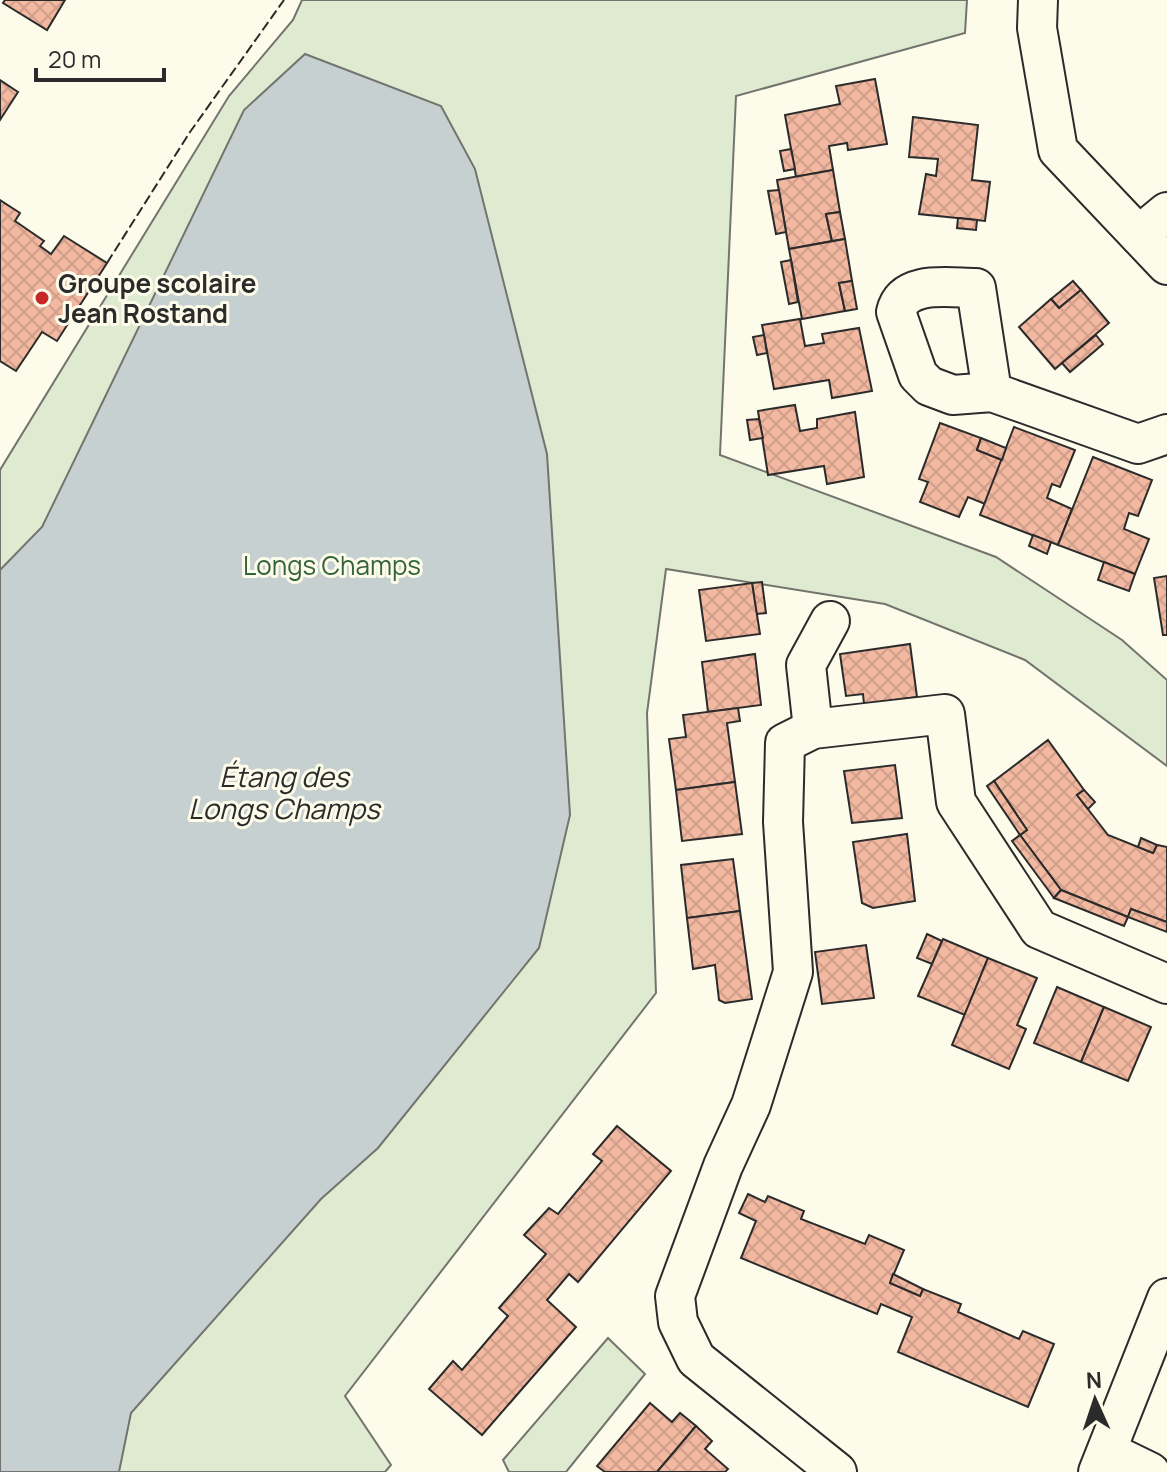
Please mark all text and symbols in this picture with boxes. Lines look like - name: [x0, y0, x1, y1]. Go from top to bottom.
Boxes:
- scale bar: [36, 32, 164, 82]
- text: 20 m: [48, 42, 101, 75]
- place label: Groupe scolaire Jean Rostand: [58, 265, 256, 331]
- marker: Groupe scolaire Jean Rostand: [33, 289, 51, 307]
- park label: Longs Champs: [243, 547, 421, 583]
- water label: Étang des Longs Champs: [188, 757, 382, 827]
- north arrow: [1055, 1360, 1135, 1440]
- text: N: [1085, 1365, 1103, 1395]

